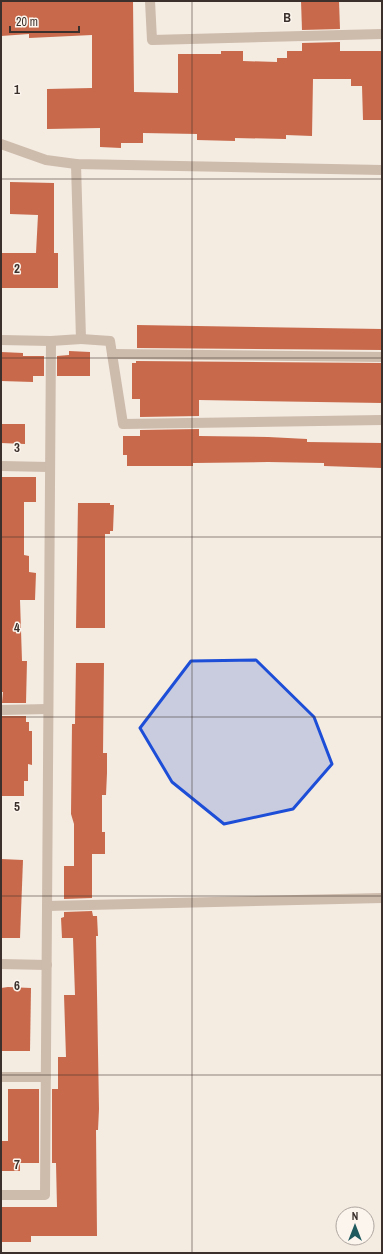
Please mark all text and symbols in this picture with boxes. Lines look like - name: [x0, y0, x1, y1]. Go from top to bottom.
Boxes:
- scale bar: [10, 8, 79, 34]
- text: B: [283, 9, 291, 26]
- text: 20 m: [16, 14, 38, 30]
- text: 1: [14, 81, 20, 98]
- text: 2: [14, 260, 20, 277]
- text: 3: [14, 439, 20, 456]
- text: 4: [14, 619, 20, 636]
- text: 5: [14, 798, 20, 815]
- text: 6: [14, 977, 20, 994]
- text: 7: [14, 1156, 20, 1173]
- north arrow: [335, 1206, 375, 1246]
- text: N: [352, 1209, 358, 1223]

